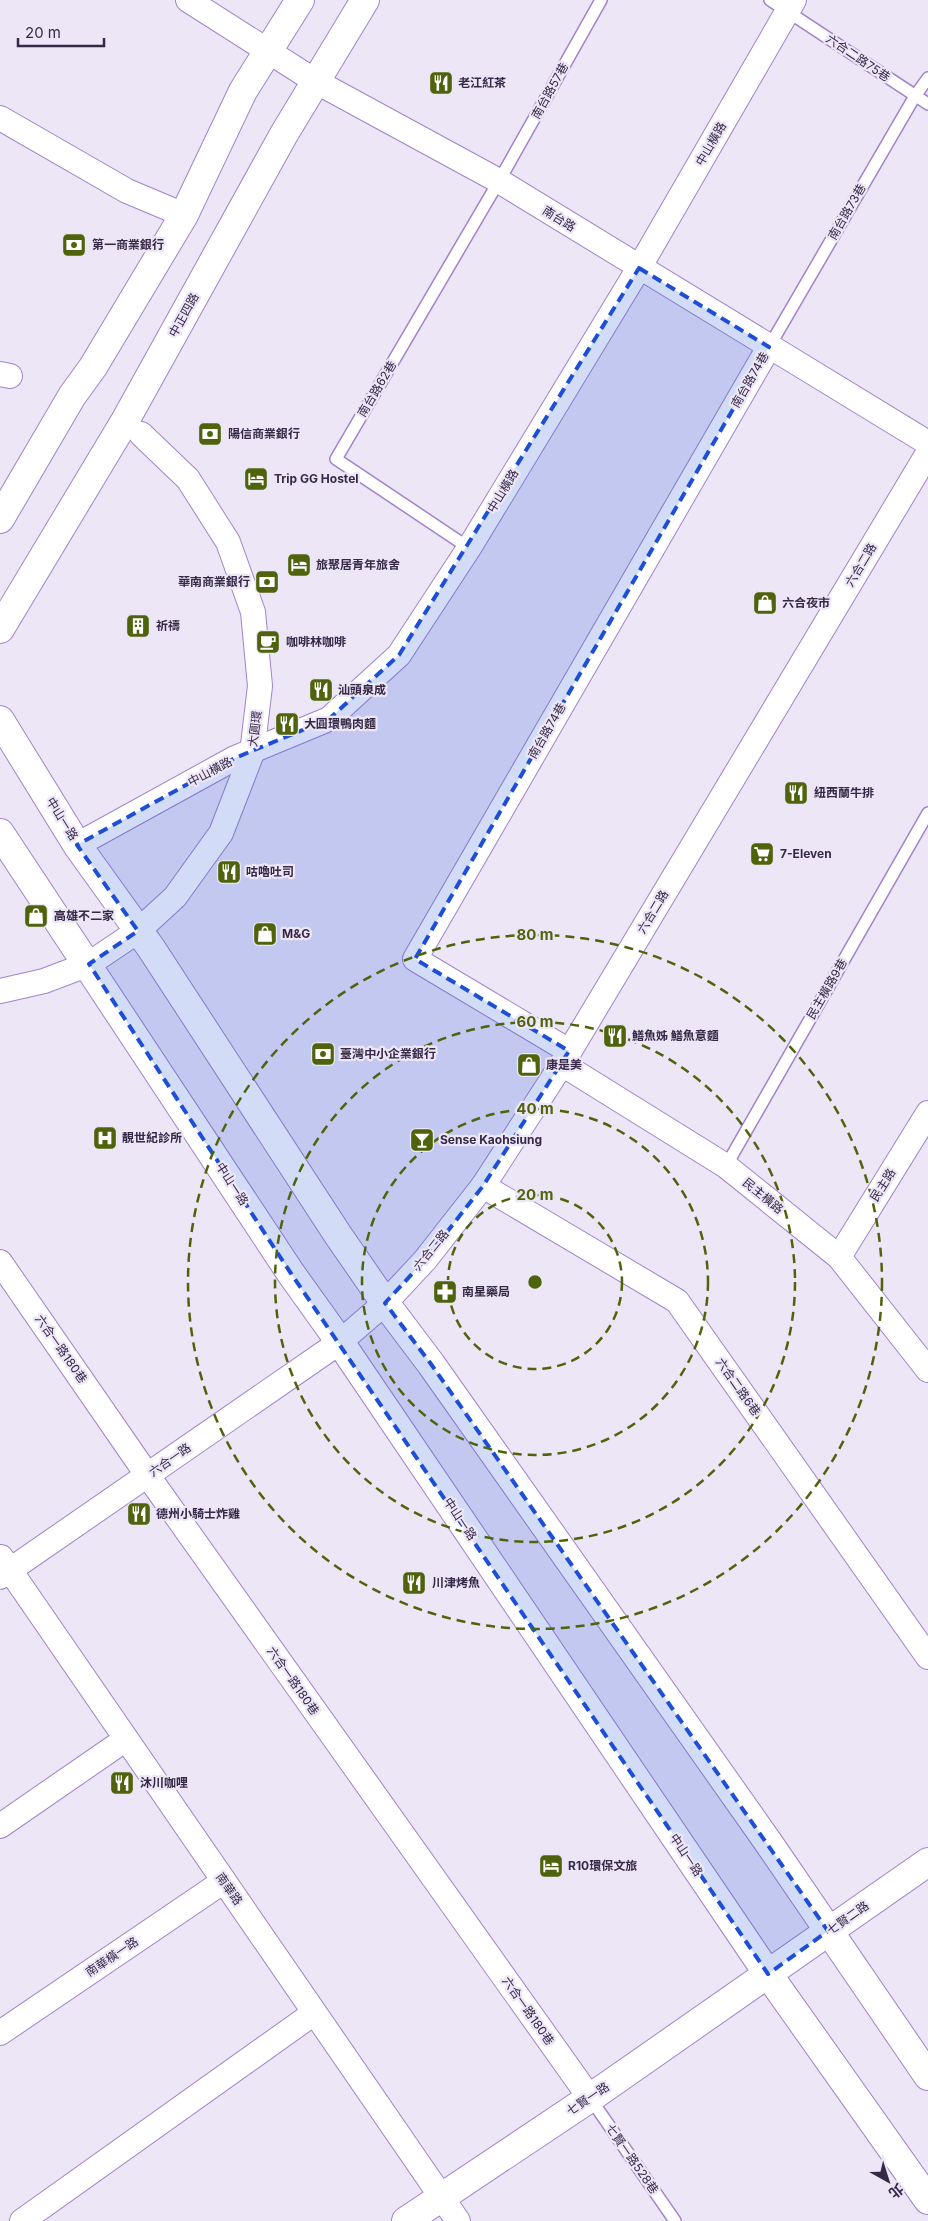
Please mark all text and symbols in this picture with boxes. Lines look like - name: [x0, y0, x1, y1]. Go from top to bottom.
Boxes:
- scale bar: [18, 15, 104, 47]
- text: 20 m: [25, 23, 61, 42]
- street label: 六合二路75巷: [823, 31, 893, 84]
- street label: 南台路57巷: [528, 60, 571, 122]
- restaurant icon: 老江紅茶: [428, 70, 454, 96]
- place label: 老江紅茶: [458, 75, 506, 90]
- street label: 中山橫路: [692, 119, 729, 168]
- street label: 南台路73巷: [825, 181, 869, 242]
- street label: 南台路: [540, 203, 579, 234]
- bank icon: 第一商業銀行: [61, 232, 87, 258]
- place label: 第一商業銀行: [92, 237, 164, 252]
- street label: 中正四路: [165, 290, 202, 339]
- street label: 南台路74巷: [728, 349, 772, 410]
- street label: 南台路62巷: [354, 358, 399, 420]
- bank icon: 陽信商業銀行: [197, 421, 223, 447]
- place label: 陽信商業銀行: [228, 426, 300, 441]
- hotel icon: Trip GG Hostel: [243, 466, 269, 492]
- street label: 中山橫路: [484, 466, 521, 515]
- place label: Trip GG Hostel: [274, 471, 359, 486]
- street label: 六合二路: [842, 540, 879, 589]
- hotel icon: 旅聚居青年旅舍: [286, 552, 312, 578]
- place label: 旅聚居青年旅舍: [316, 557, 400, 572]
- bank icon: 華南商業銀行: [254, 569, 280, 595]
- place label: 華南商業銀行: [178, 574, 250, 589]
- shop icon: 六合夜市: [752, 590, 778, 616]
- place label: 六合夜市: [782, 595, 830, 610]
- building icon: 祈禱: [125, 613, 151, 639]
- place label: 祈禱: [156, 618, 180, 633]
- cafe icon: 咖啡林咖啡: [255, 629, 281, 655]
- place label: 咖啡林咖啡: [286, 634, 346, 649]
- restaurant icon: 汕頭泉成: [308, 677, 334, 703]
- place label: 汕頭泉成: [338, 682, 386, 697]
- street label: 南台路74巷: [525, 700, 569, 761]
- street label: 大圓環: [245, 710, 264, 748]
- restaurant icon: 大圓環鴨肉麵: [274, 711, 300, 737]
- place label: 大圓環鴨肉麵: [304, 716, 376, 731]
- street label: 中山橫路: [185, 754, 234, 789]
- restaurant icon: 紐西蘭牛排: [783, 780, 809, 806]
- place label: 紐西蘭牛排: [814, 785, 874, 800]
- street label: 中山一路: [43, 794, 82, 843]
- supermarket icon: 7-Eleven: [749, 841, 775, 867]
- place label: 7-Eleven: [780, 846, 832, 861]
- restaurant icon: 咕嚕吐司: [216, 859, 242, 885]
- place label: 咕嚕吐司: [246, 864, 294, 879]
- street label: 六合二路: [634, 887, 671, 936]
- shop icon: 高雄不二家: [23, 903, 49, 929]
- place label: 高雄不二家: [54, 908, 114, 923]
- shop icon: M&G: [252, 921, 278, 947]
- text: 80 m: [516, 925, 554, 944]
- place label: M&G: [282, 926, 310, 941]
- street label: 民主橫路9巷: [803, 956, 850, 1022]
- text: 60 m: [516, 1012, 554, 1031]
- restaurant icon: 鱔魚姊 鱔魚意麵: [602, 1023, 628, 1049]
- place label: 鱔魚姊 鱔魚意麵: [632, 1028, 719, 1043]
- bank icon: 臺灣中小企業銀行: [310, 1041, 336, 1067]
- place label: 臺灣中小企業銀行: [340, 1046, 436, 1061]
- shop icon: 康是美: [516, 1052, 542, 1078]
- place label: 康是美: [546, 1057, 582, 1072]
- text: 40 m: [516, 1099, 554, 1118]
- hospital icon: 靚世紀診所: [92, 1125, 118, 1151]
- bar icon: Sense Kaohsiung: [409, 1127, 435, 1153]
- place label: 靚世紀診所: [122, 1130, 182, 1145]
- place label: Sense Kaohsiung: [440, 1132, 542, 1147]
- street label: 中山一路: [213, 1160, 252, 1208]
- street label: 民主路: [867, 1165, 898, 1204]
- street label: 民主橫路: [740, 1175, 787, 1217]
- text: 20 m: [517, 1185, 553, 1204]
- street label: 六合二路: [410, 1226, 452, 1273]
- centre of rings: [526, 1273, 544, 1291]
- pharmacy icon: 南星藥局: [432, 1279, 458, 1305]
- place label: 南星藥局: [462, 1284, 510, 1299]
- street label: 六合一路180巷: [32, 1312, 90, 1386]
- street label: 六合二路6巷: [713, 1355, 764, 1419]
- street label: 六合一路: [146, 1440, 194, 1480]
- street label: 中山一路: [441, 1495, 480, 1543]
- restaurant icon: 德州小騎士炸雞: [126, 1501, 152, 1527]
- place label: 德州小騎士炸雞: [156, 1506, 240, 1521]
- restaurant icon: 川津烤魚: [401, 1570, 427, 1596]
- place label: 川津烤魚: [432, 1575, 480, 1590]
- street label: 六合一路180巷: [264, 1644, 322, 1718]
- restaurant icon: 沐川咖哩: [109, 1770, 135, 1796]
- place label: 沐川咖哩: [140, 1775, 188, 1790]
- street label: 中山一路: [667, 1831, 706, 1879]
- hotel icon: R10環保文旅: [538, 1853, 564, 1879]
- place label: R10環保文旅: [568, 1858, 637, 1873]
- street label: 南華路: [213, 1870, 246, 1908]
- street label: 七賢二路: [824, 1898, 872, 1938]
- street label: 南華橫一路: [83, 1934, 141, 1980]
- street label: 六合一路180巷: [499, 1974, 557, 2048]
- street label: 七賢一路: [564, 2079, 612, 2118]
- street label: 七賢一路528巷: [603, 2121, 662, 2197]
- north arrow: [863, 2156, 913, 2206]
- text: 北: [886, 2180, 907, 2203]

